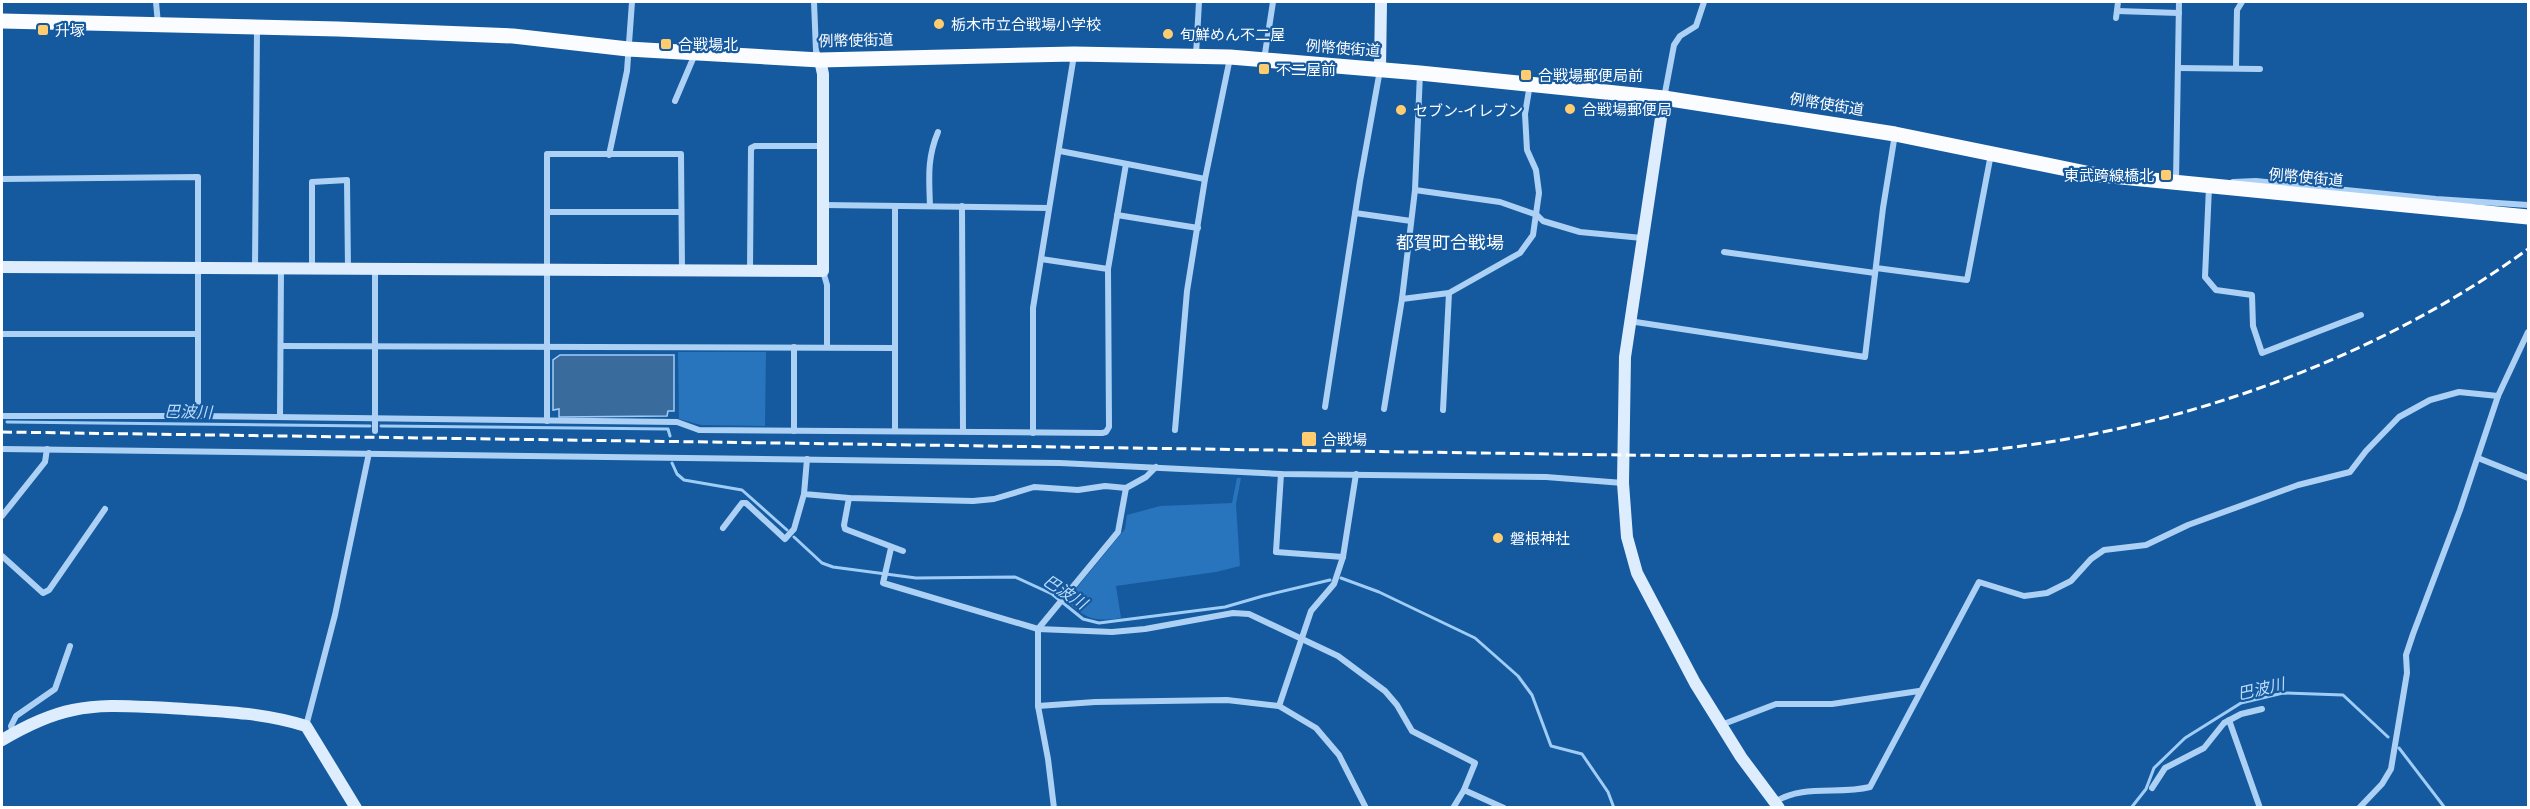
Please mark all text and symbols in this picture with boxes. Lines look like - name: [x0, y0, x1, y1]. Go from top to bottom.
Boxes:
- place label: 栃木市立合戦場小学校: [951, 16, 1101, 33]
- marker: 栃木市立合戦場小学校: [932, 17, 946, 31]
- place label: 升塚: [55, 22, 85, 39]
- marker: 升塚: [36, 23, 50, 37]
- place label: 旬鮮めん不二屋: [1180, 26, 1285, 43]
- marker: 旬鮮めん不二屋: [1161, 27, 1175, 41]
- street label: 例幣使街道: [818, 31, 894, 49]
- place label: 合戦場北: [678, 36, 738, 53]
- marker: 合戦場北: [659, 37, 673, 51]
- street label: 例幣使街道: [1305, 37, 1381, 59]
- place label: 不二屋前: [1276, 61, 1336, 78]
- marker: 不二屋前: [1257, 62, 1271, 76]
- place label: 合戦場郵便局前: [1538, 67, 1643, 84]
- marker: 合戦場郵便局前: [1519, 68, 1533, 82]
- street label: 例幣使街道: [1789, 90, 1865, 118]
- place label: 合戦場郵便局: [1582, 101, 1672, 118]
- place label: セブン-イレブン: [1413, 102, 1523, 119]
- marker: 合戦場郵便局: [1563, 102, 1577, 116]
- marker: セブン-イレブン: [1394, 103, 1408, 117]
- street label: 例幣使街道: [2268, 165, 2344, 189]
- place label: 東武跨線橋北: [2064, 167, 2154, 184]
- marker: 東武跨線橋北: [2159, 168, 2173, 182]
- district label: 都賀町合戦場: [1396, 233, 1504, 253]
- water label: 巴波川: [164, 403, 214, 421]
- marker: 合戦場: [1300, 430, 1318, 448]
- place label: 合戦場: [1322, 431, 1367, 448]
- place label: 磐根神社: [1510, 530, 1570, 547]
- marker: 磐根神社: [1491, 531, 1505, 545]
- water label: 巴波川: [1040, 572, 1091, 613]
- water label: 巴波川: [2236, 675, 2288, 703]

